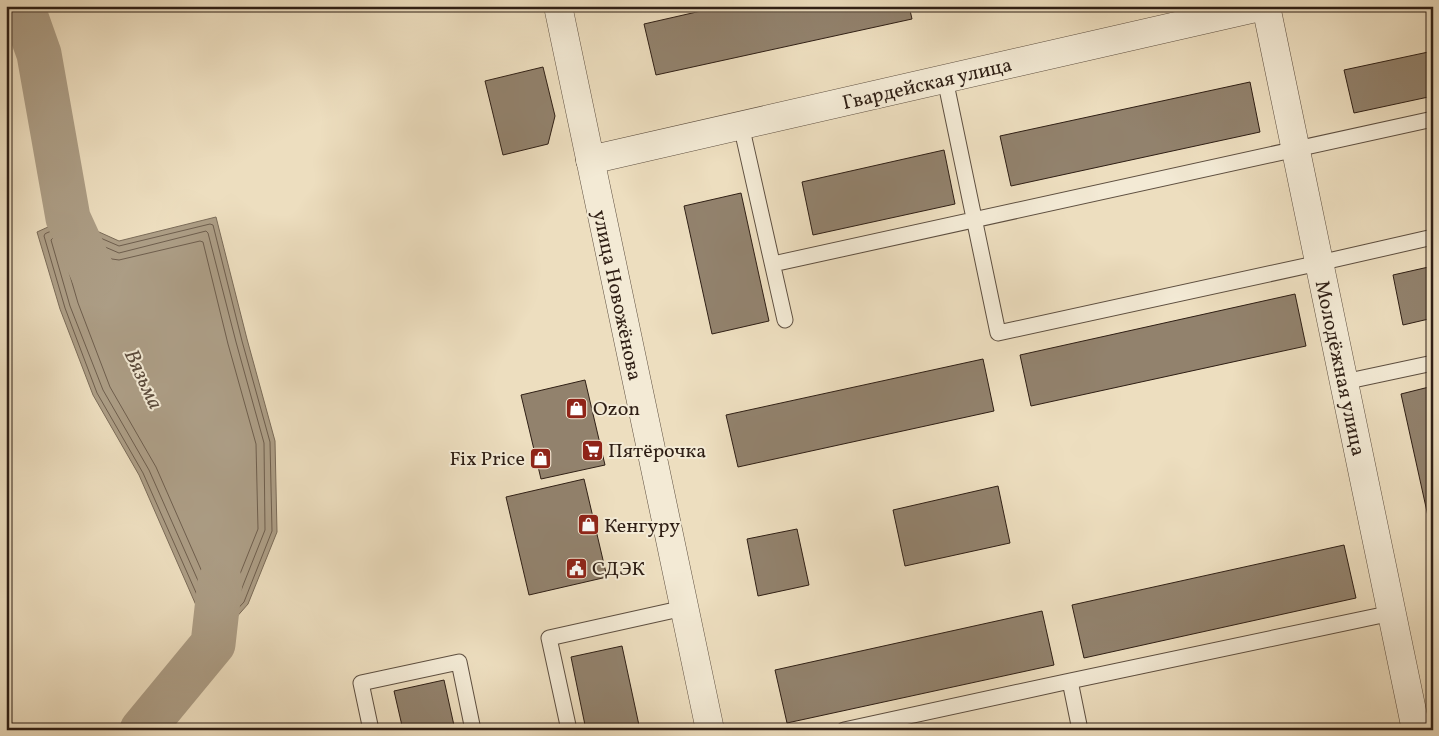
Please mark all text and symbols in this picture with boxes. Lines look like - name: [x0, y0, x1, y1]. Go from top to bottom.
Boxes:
- street label: Гвардейская улица: [840, 52, 1015, 118]
- street label: улица Новожёнова: [584, 208, 648, 383]
- street label: Молодёжная улица: [1307, 278, 1371, 459]
- water label: Вязьма: [116, 345, 169, 414]
- shop icon: Ozon: [565, 396, 589, 420]
- place label: Ozon: [593, 396, 640, 424]
- supermarket icon: Пятёрочка: [580, 438, 604, 462]
- place label: Пятёрочка: [608, 438, 706, 466]
- place label: Fix Price: [450, 446, 525, 474]
- shop icon: Fix Price: [529, 446, 553, 470]
- shop icon: Кенгуру: [576, 513, 600, 537]
- place label: Кенгуру: [604, 513, 680, 541]
- public building icon: СДЭК: [564, 556, 588, 580]
- place label: СДЭК: [592, 556, 645, 584]

